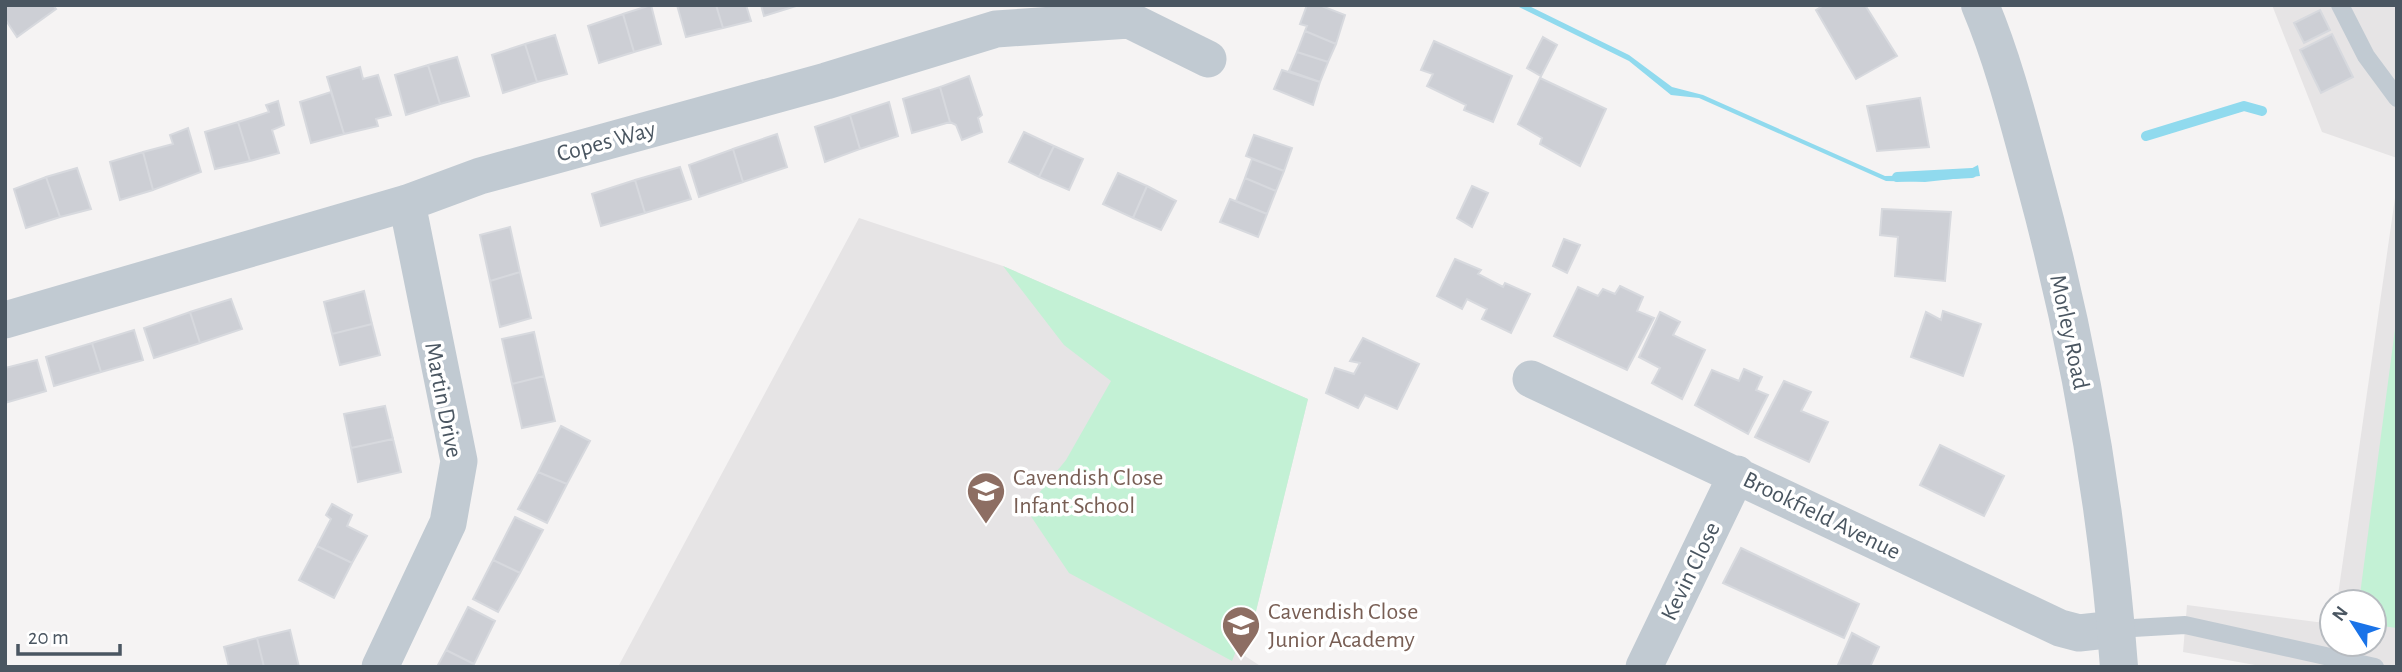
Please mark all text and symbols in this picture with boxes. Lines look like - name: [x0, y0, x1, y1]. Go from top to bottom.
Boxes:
- street label: Copes Way: [554, 117, 658, 167]
- street label: Morley Road: [2045, 273, 2093, 392]
- street label: Martin Drive: [420, 340, 466, 460]
- place label: Cavendish Close Infant School: [1013, 466, 1163, 518]
- street label: Brookfield Avenue: [1739, 468, 1904, 564]
- school or university icon: Cavendish Close Infant School: [965, 470, 1007, 525]
- street label: Kevin Close: [1657, 518, 1725, 624]
- north arrow: [2318, 588, 2388, 658]
- place label: Cavendish Close Junior Academy: [1268, 600, 1418, 652]
- text: N: [2329, 603, 2352, 625]
- school or university icon: Cavendish Close Junior Academy: [1220, 604, 1262, 659]
- scale bar: [18, 612, 119, 656]
- text: 20 m: [28, 627, 69, 648]

